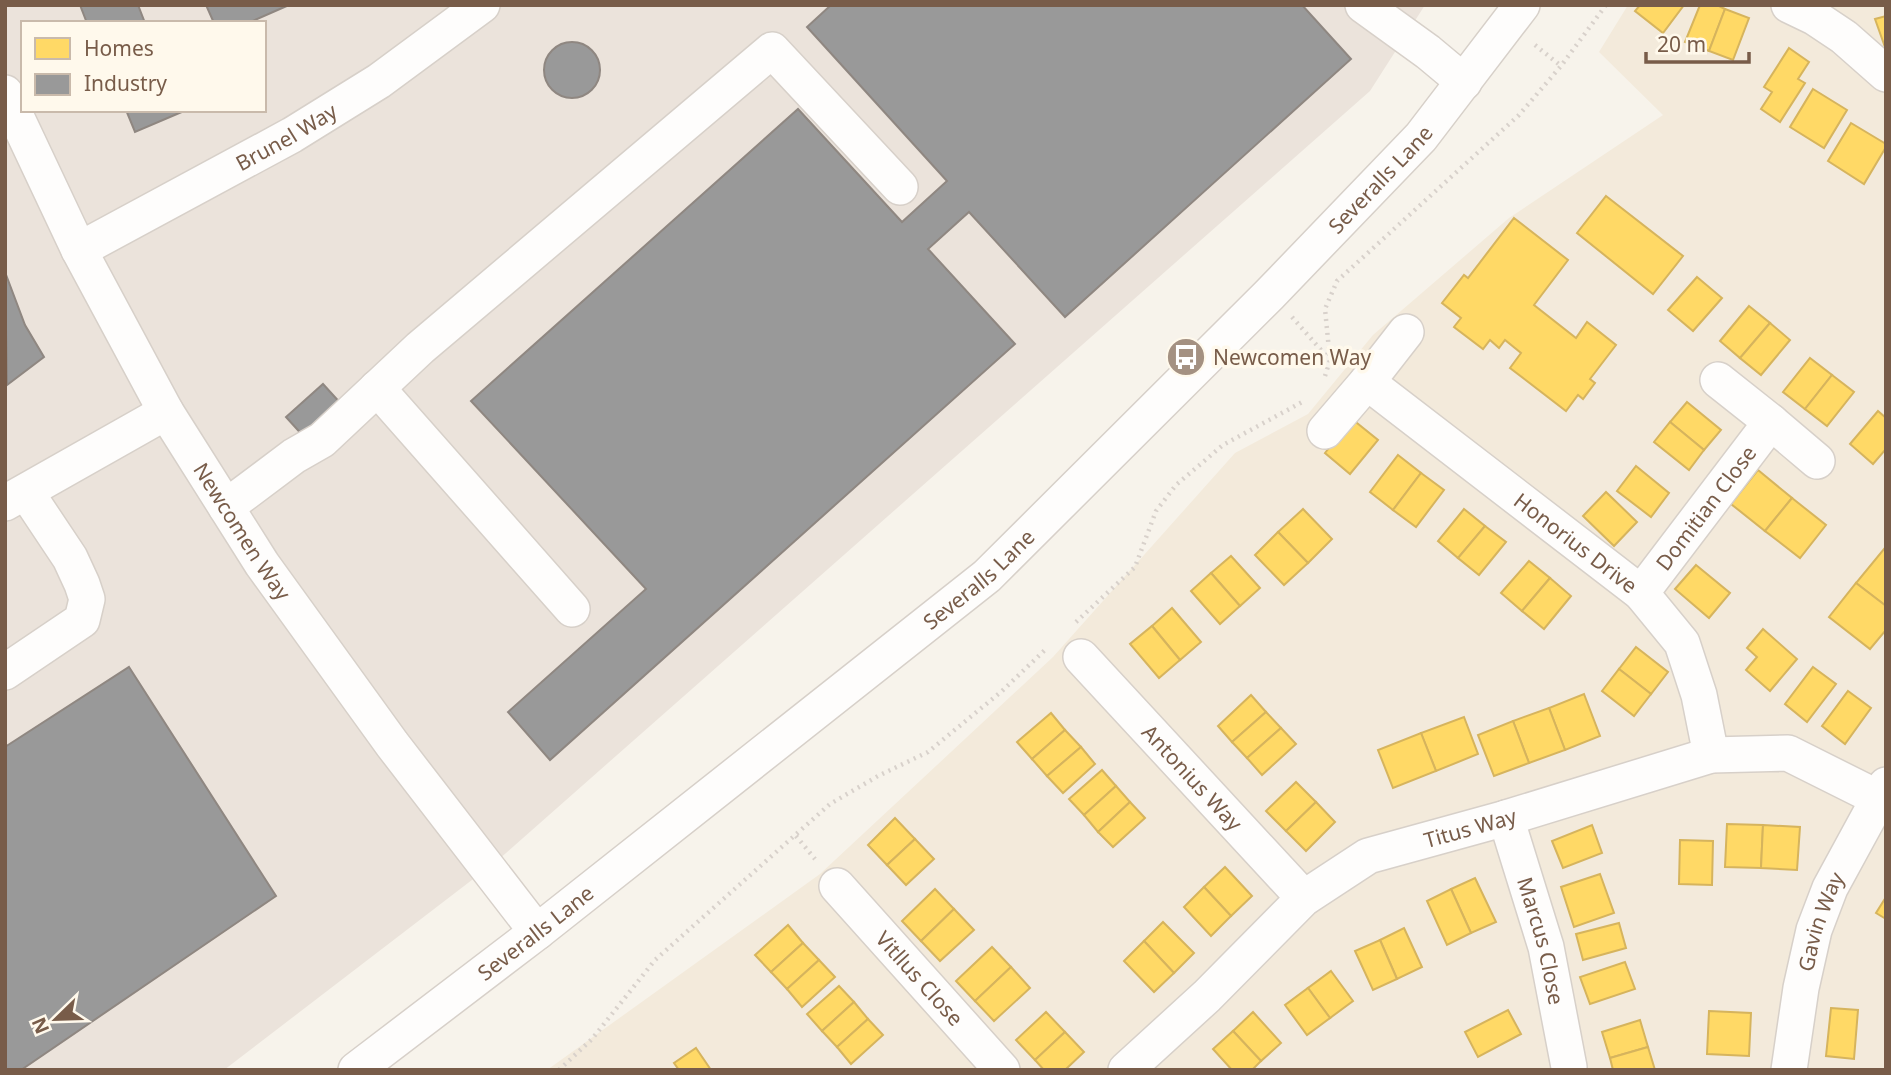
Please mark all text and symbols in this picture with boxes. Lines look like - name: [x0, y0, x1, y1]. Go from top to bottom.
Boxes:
- legend: [21, 21, 266, 112]
- scale bar: [1646, 21, 1749, 65]
- text: 20 m: [1657, 30, 1706, 58]
- text: Homes: [84, 34, 154, 62]
- text: Industry: [84, 69, 167, 97]
- street label: Brunel Way: [230, 96, 342, 177]
- street label: Severalls Lane: [1322, 120, 1439, 239]
- bus stop icon: Newcomen Way: [1165, 336, 1207, 378]
- place label: Newcomen Way: [1213, 343, 1371, 371]
- street label: Domitian Close: [1649, 440, 1762, 576]
- street label: Newcomen Way: [187, 457, 297, 606]
- street label: Honorius Drive: [1508, 486, 1643, 599]
- street label: Severalls Lane: [917, 523, 1040, 635]
- street label: Antonius Way: [1136, 718, 1249, 837]
- street label: Titus Way: [1421, 802, 1520, 854]
- street label: Gavin Way: [1791, 867, 1850, 974]
- street label: Marcus Close: [1511, 874, 1571, 1007]
- street label: Severalls Lane: [472, 879, 599, 986]
- street label: Vitllus Close: [870, 925, 970, 1032]
- north arrow: [21, 984, 91, 1054]
- text: N: [25, 1013, 55, 1038]

